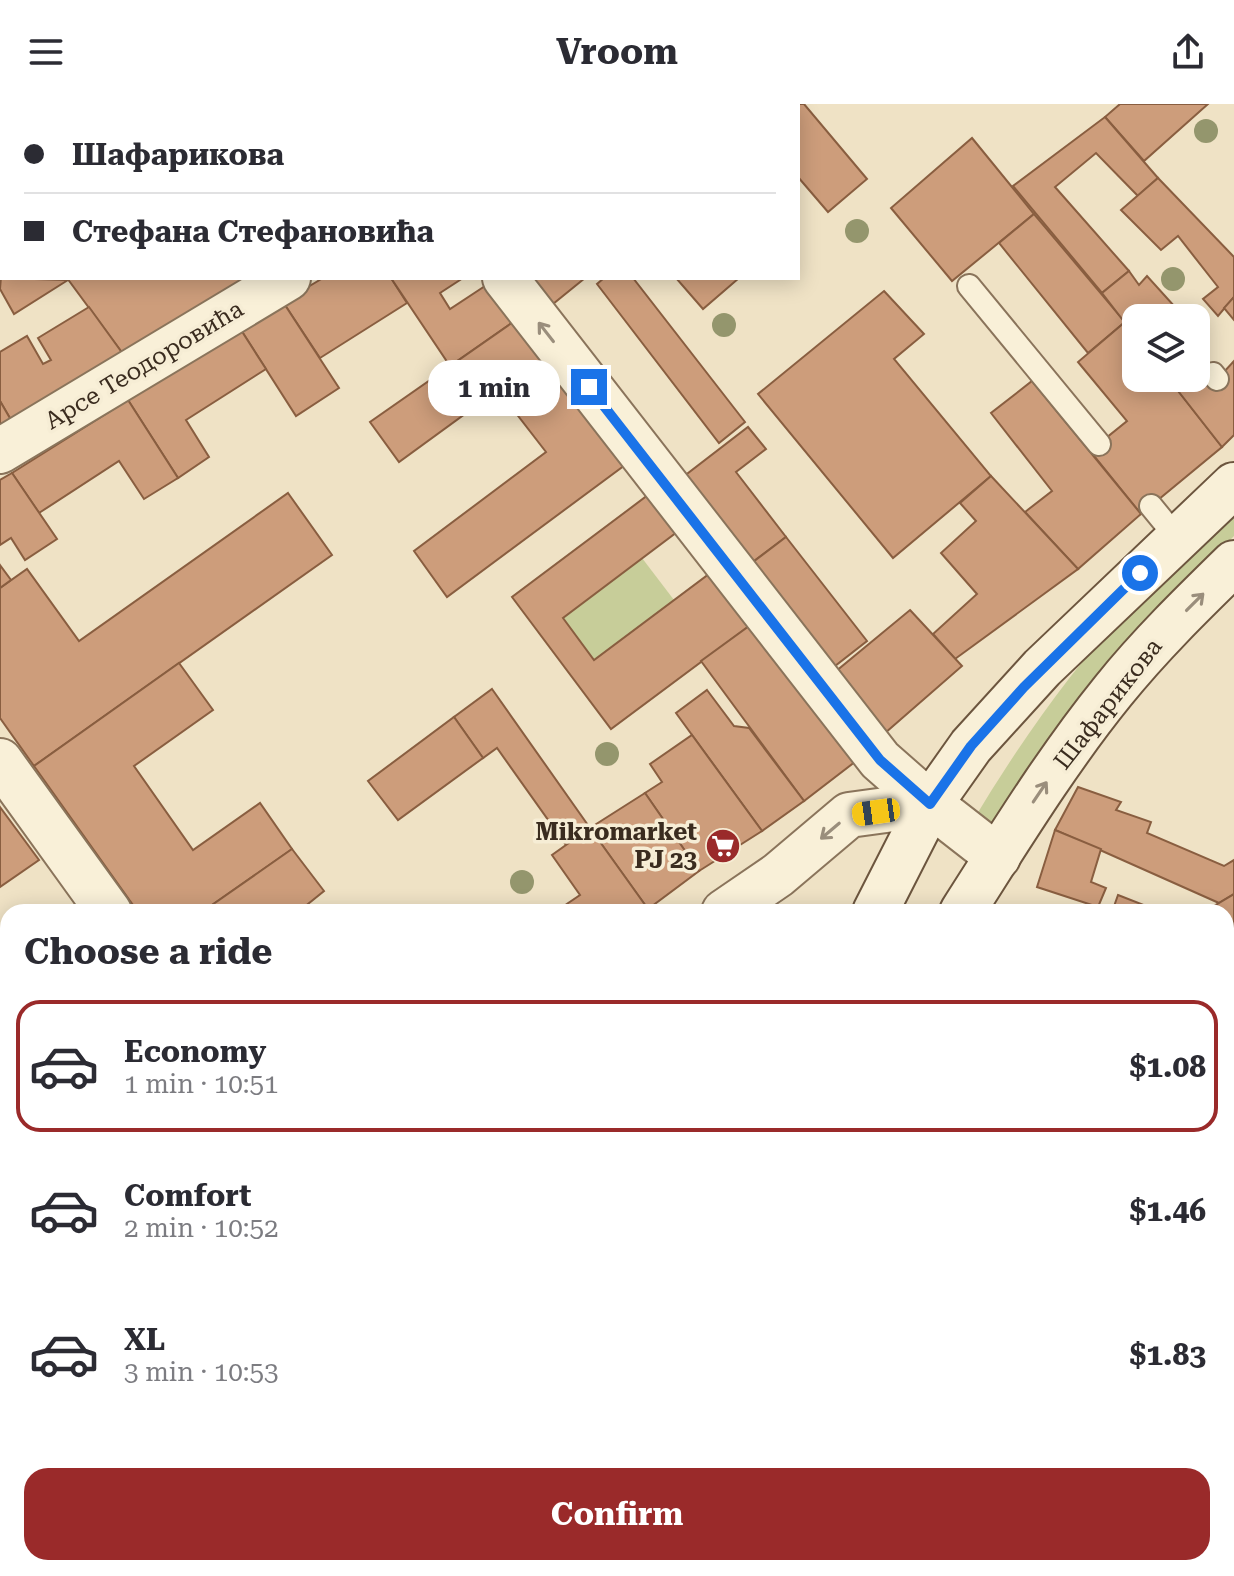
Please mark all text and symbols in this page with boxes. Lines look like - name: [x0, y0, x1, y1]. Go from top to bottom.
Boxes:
- icon: menu: [24, 30, 68, 74]
- icon: share: [1166, 30, 1210, 74]
- text: Vroom: [556, 31, 678, 73]
- text: Шафарикова: [72, 137, 284, 172]
- text: Стефана Стефановића: [72, 214, 434, 249]
- street label: Арсе Теодоровића: [40, 295, 248, 435]
- map controls: [1122, 304, 1210, 392]
- button: layers: [1122, 304, 1210, 392]
- one-way arrow: [538, 321, 555, 343]
- callout: 1 min: [429, 359, 561, 415]
- route end: [571, 369, 607, 405]
- text: 1 min: [458, 373, 530, 403]
- route start: [1122, 555, 1158, 591]
- one-way arrow: [1185, 593, 1204, 612]
- street label: Шафарикова: [1048, 633, 1168, 775]
- one-way arrow: [1032, 781, 1048, 803]
- car: [851, 797, 901, 827]
- place label: Mikromarket PJ 23: [536, 818, 697, 874]
- one-way arrow: [821, 822, 841, 840]
- supermarket icon: Mikromarket PJ 23: [704, 827, 742, 865]
- text: Choose a ride: [24, 931, 272, 973]
- icon: car: [28, 1030, 100, 1102]
- text: Economy: [124, 1034, 266, 1069]
- text: $1.08: [1129, 1049, 1206, 1084]
- text: 1 min · 10:51: [124, 1069, 279, 1099]
- icon: car: [28, 1174, 100, 1246]
- text: Comfort: [124, 1178, 251, 1213]
- text: $1.46: [1129, 1193, 1206, 1228]
- text: 2 min · 10:52: [124, 1213, 279, 1243]
- icon: car: [28, 1318, 100, 1390]
- text: XL: [124, 1322, 165, 1357]
- text: $1.83: [1129, 1337, 1206, 1372]
- text: 3 min · 10:53: [124, 1357, 279, 1387]
- button: Confirm: [24, 1468, 1210, 1560]

